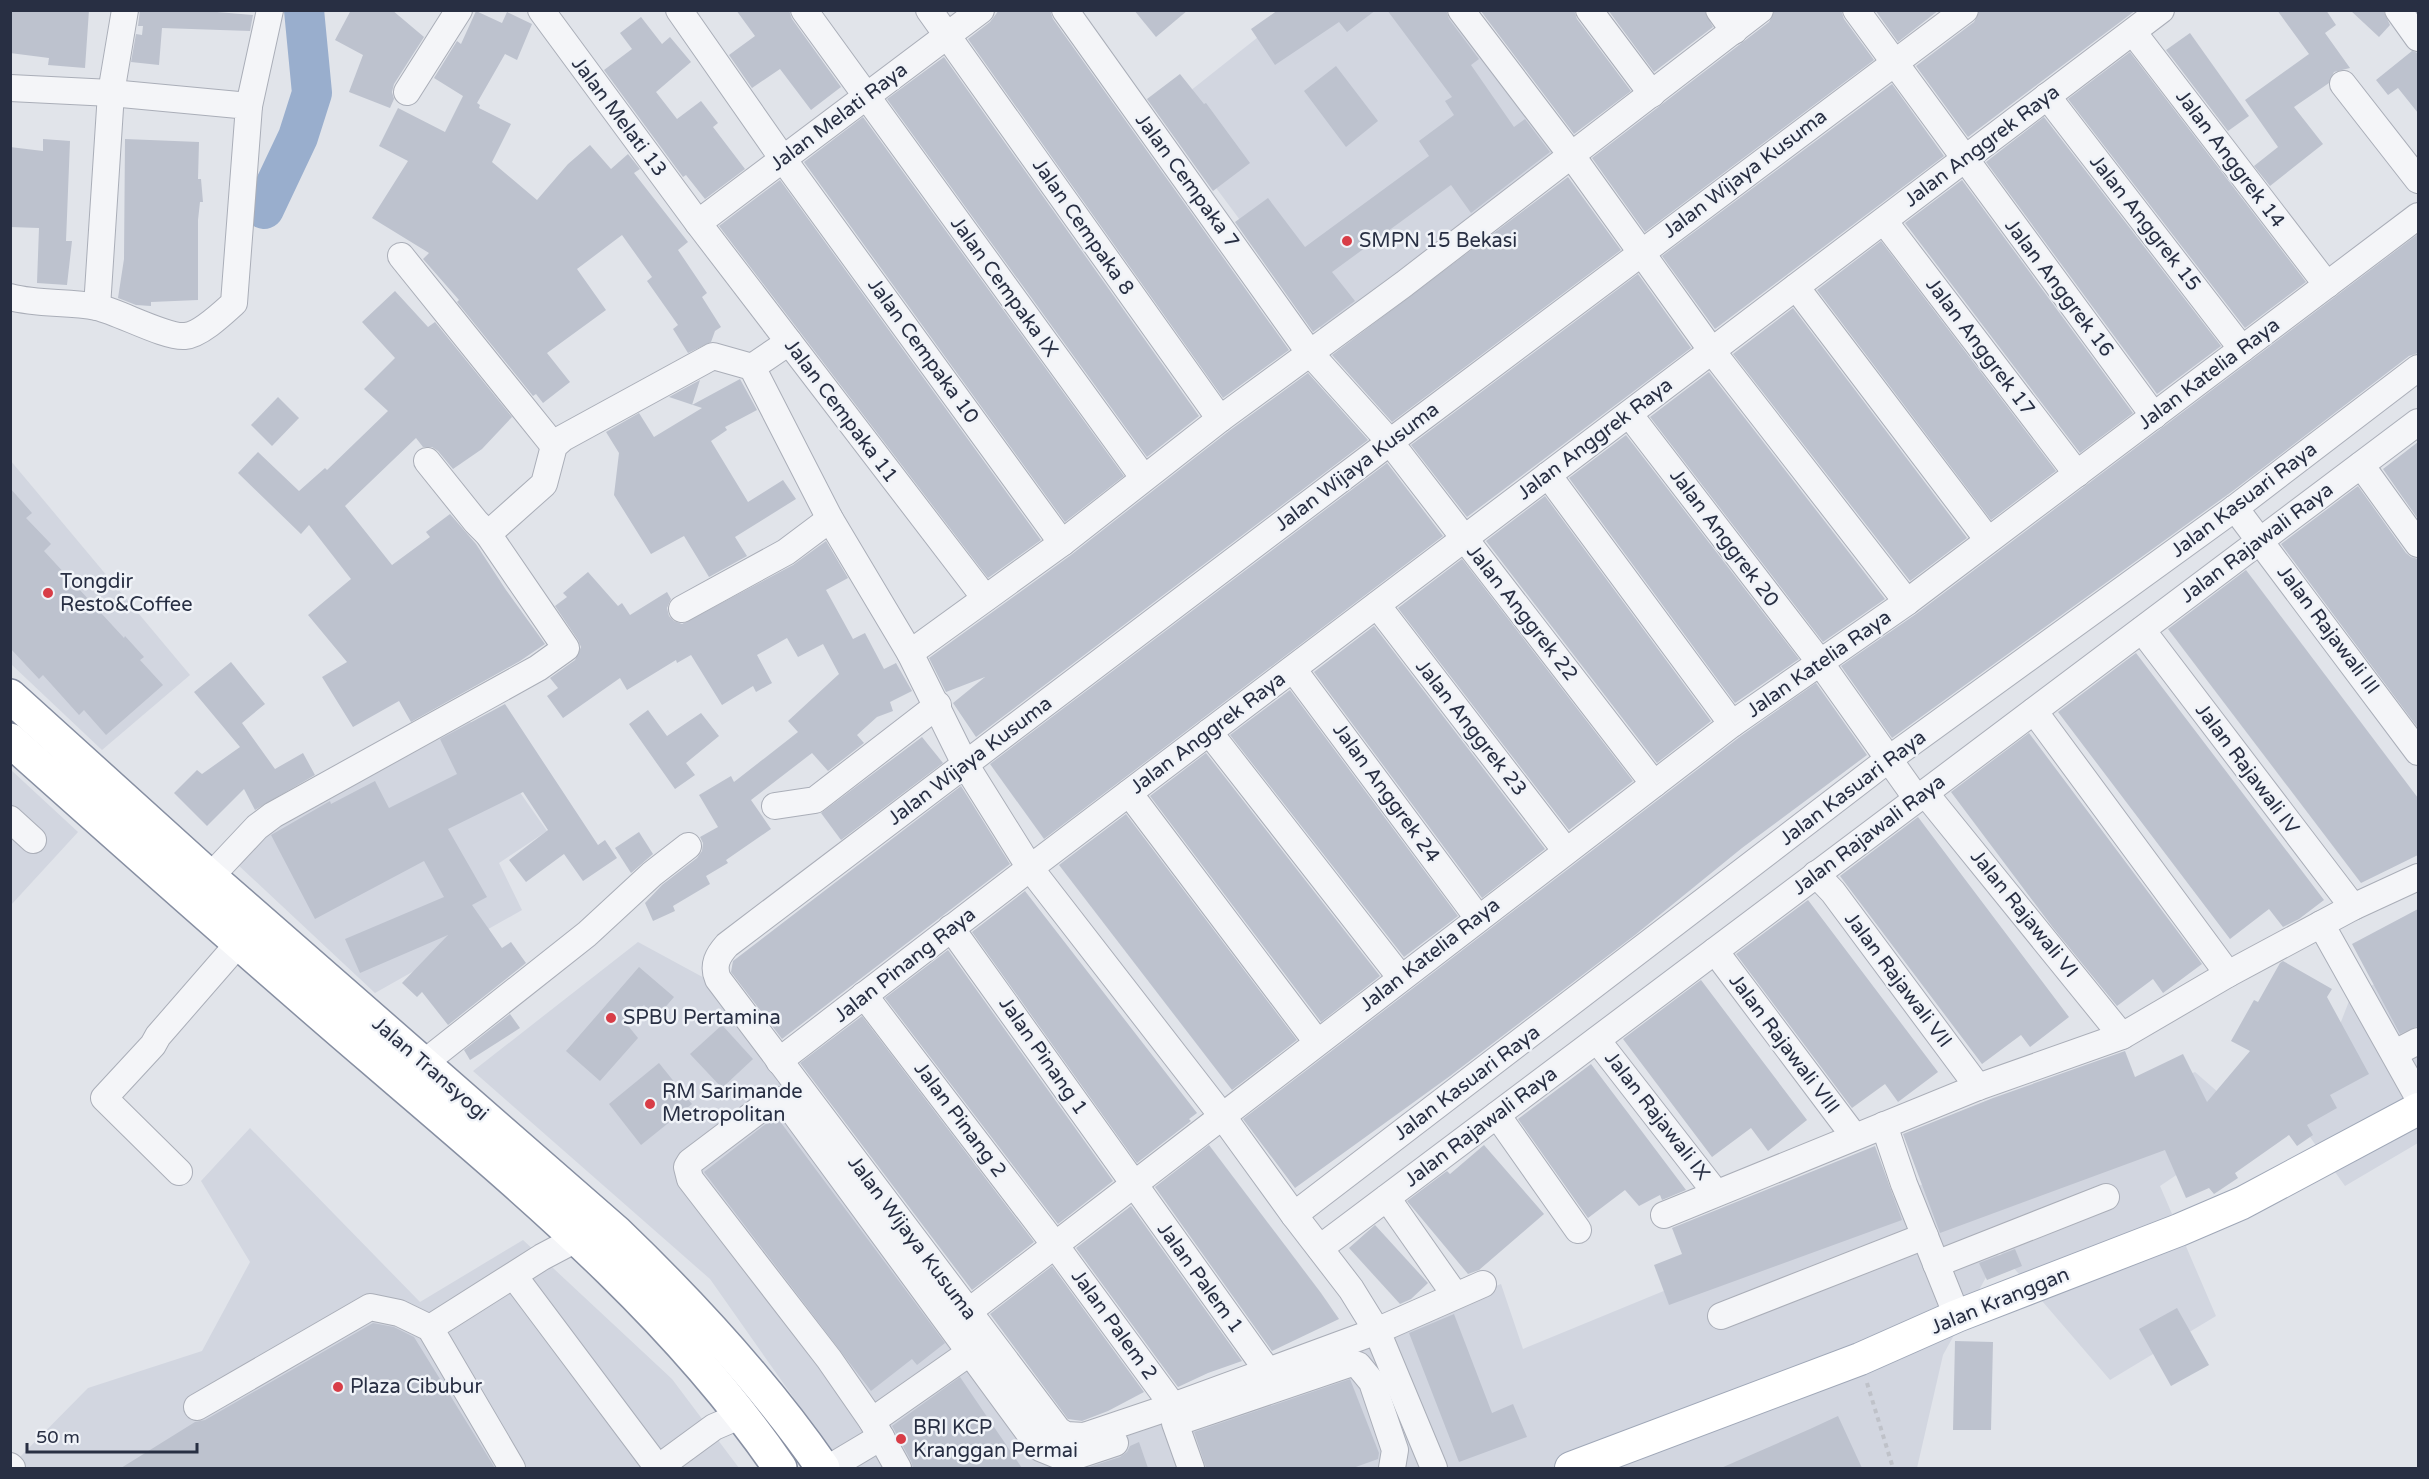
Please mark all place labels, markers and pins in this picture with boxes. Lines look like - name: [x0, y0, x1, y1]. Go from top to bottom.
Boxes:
- place label: SMPN 15 Bekasi: [1359, 229, 1517, 253]
- marker: SMPN 15 Bekasi: [1340, 234, 1354, 248]
- place label: Tongdir Resto&Coffee: [60, 570, 192, 617]
- marker: Tongdir Resto&Coffee: [41, 586, 55, 600]
- place label: SPBU Pertamina: [623, 1006, 781, 1030]
- marker: SPBU Pertamina: [604, 1011, 618, 1025]
- place label: RM Sarimande Metropolitan: [662, 1080, 803, 1127]
- marker: RM Sarimande Metropolitan: [643, 1097, 657, 1111]
- place label: Plaza Cibubur: [350, 1375, 482, 1399]
- marker: Plaza Cibubur: [331, 1380, 345, 1394]
- place label: BRI KCP Kranggan Permai: [913, 1416, 1078, 1463]
- marker: BRI KCP Kranggan Permai: [894, 1432, 908, 1446]

